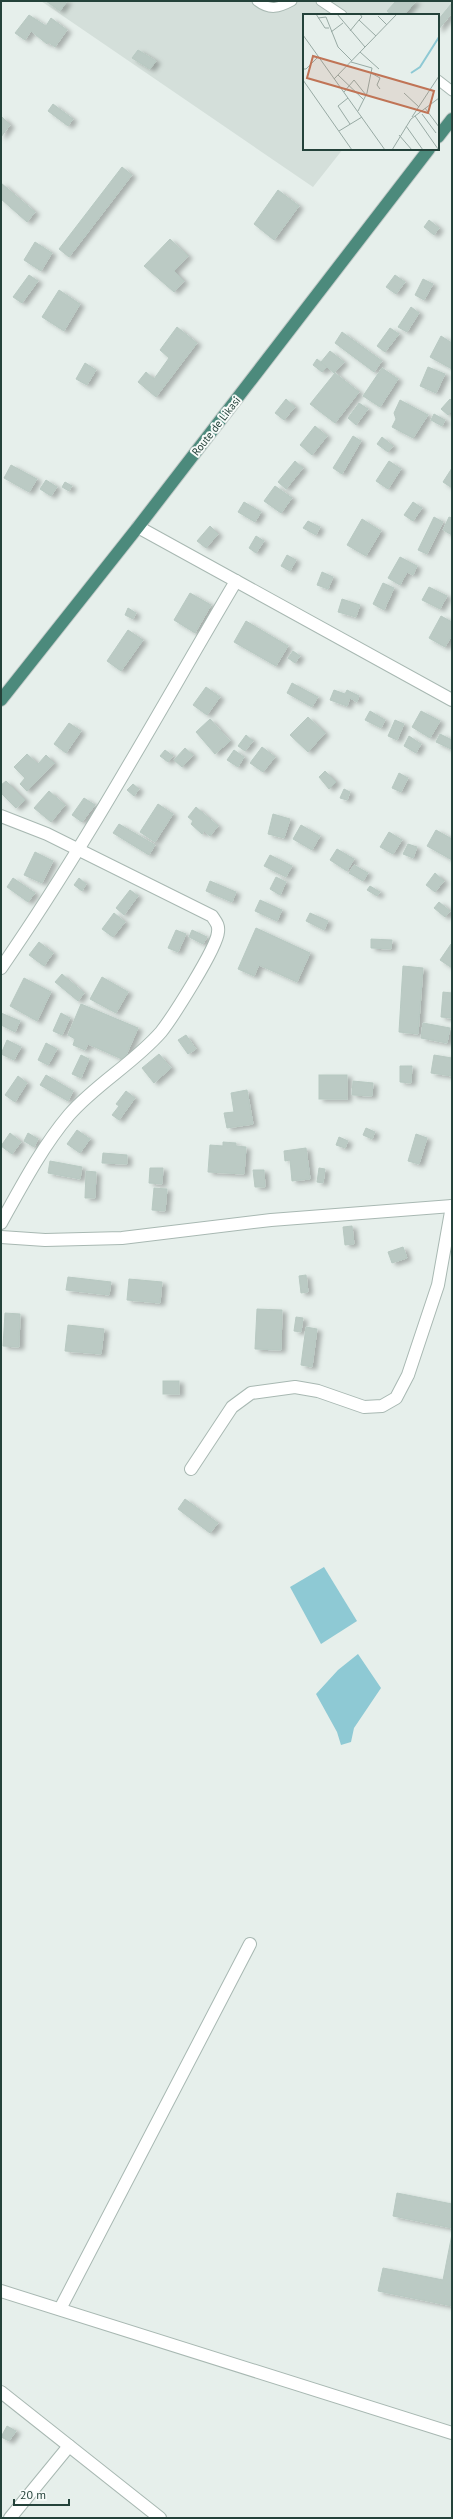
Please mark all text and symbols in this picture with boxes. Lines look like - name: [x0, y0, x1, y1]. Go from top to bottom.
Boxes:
- inset map: [303, 14, 439, 150]
- street label: Route de Likasi: [189, 394, 244, 458]
- scale bar: [14, 2481, 69, 2507]
- text: 20 m: [20, 2487, 46, 2502]

